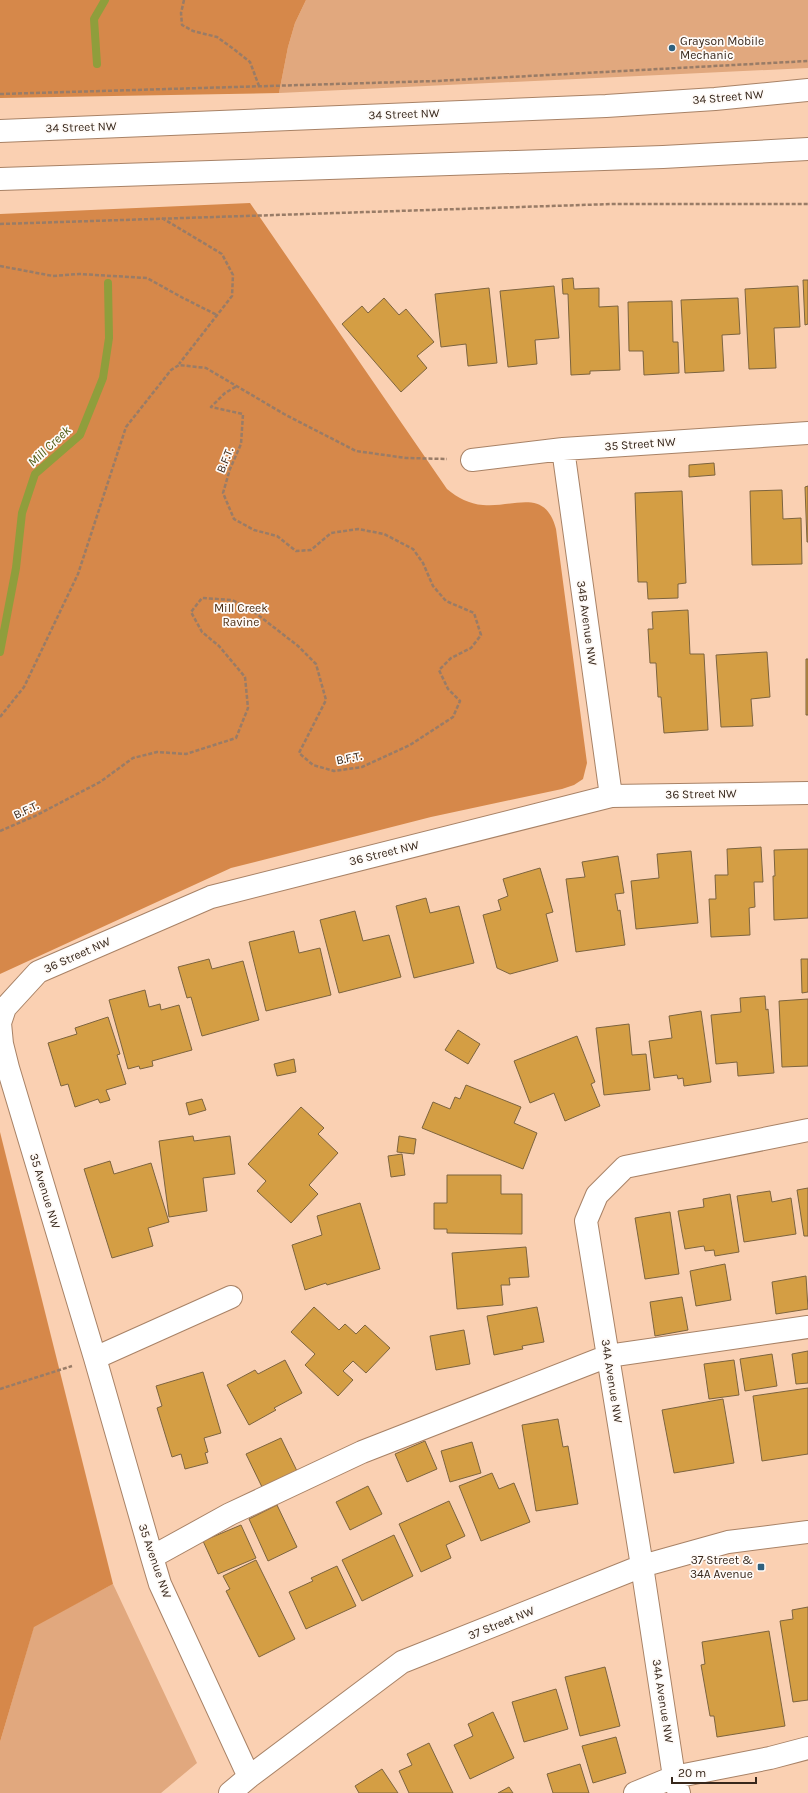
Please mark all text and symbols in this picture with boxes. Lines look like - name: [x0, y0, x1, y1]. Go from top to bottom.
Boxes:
- place label: Grayson Mobile Mechanic: [680, 34, 764, 62]
- marker: Grayson Mobile Mechanic: [667, 43, 677, 53]
- street label: 34 Street NW: [692, 87, 764, 107]
- street label: 34 Street NW: [368, 106, 440, 122]
- street label: 34 Street NW: [45, 119, 117, 135]
- water label: Mill Creek: [24, 422, 74, 470]
- street label: 35 Street NW: [604, 435, 676, 453]
- street label: B.F.T.: [214, 445, 236, 475]
- street label: 34B Avenue NW: [574, 580, 600, 667]
- park label: Mill Creek Ravine: [214, 601, 268, 629]
- street label: B.F.T.: [335, 749, 363, 767]
- street label: 36 Street NW: [665, 786, 737, 802]
- street label: B.F.T.: [11, 798, 41, 822]
- street label: 36 Street NW: [348, 837, 421, 868]
- street label: 36 Street NW: [41, 934, 113, 976]
- street label: 35 Avenue NW: [27, 1152, 63, 1231]
- street label: 34A Avenue NW: [598, 1338, 626, 1424]
- street label: 35 Avenue NW: [136, 1522, 174, 1600]
- place label: 37 Street & 34A Avenue: [690, 1553, 753, 1581]
- marker: 37 Street & 34A Avenue: [756, 1562, 766, 1572]
- street label: 37 Street NW: [466, 1603, 536, 1643]
- street label: 34A Avenue NW: [649, 1658, 677, 1744]
- scale bar: [672, 1759, 756, 1785]
- text: 20 m: [678, 1766, 706, 1780]

